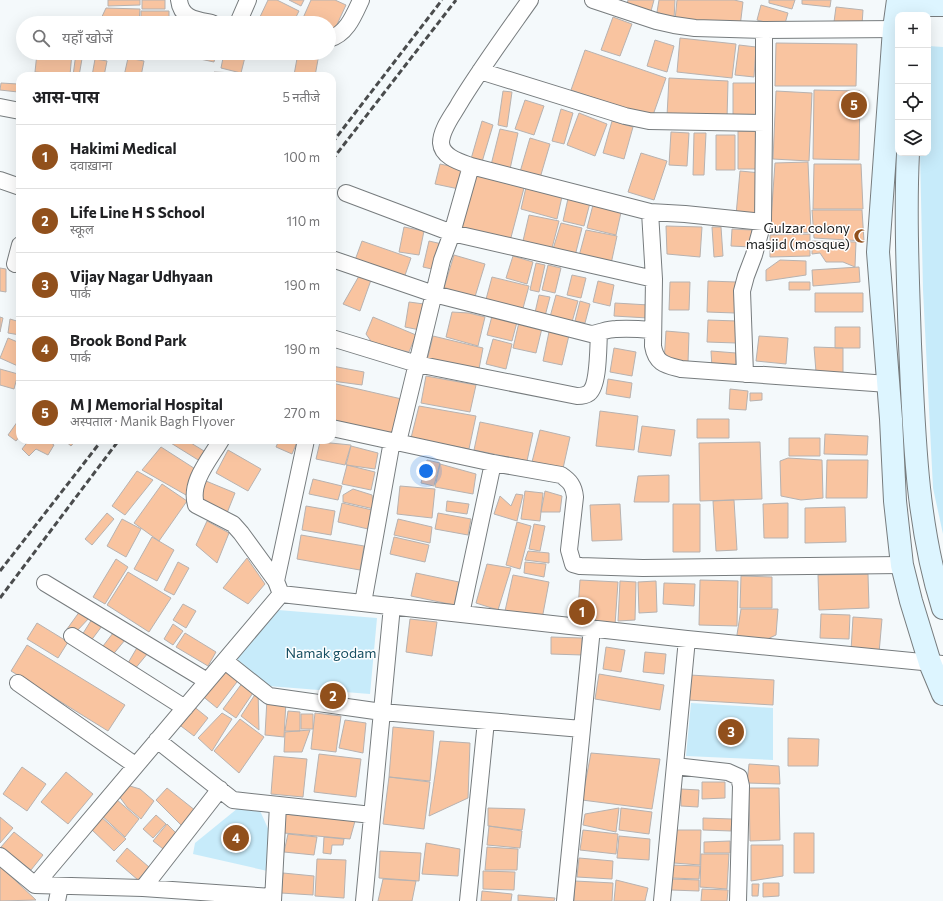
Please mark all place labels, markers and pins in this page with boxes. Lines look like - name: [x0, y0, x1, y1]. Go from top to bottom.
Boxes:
- pin: 5: [841, 90, 867, 120]
- place label: Gulzar colony masjid (mosque): [746, 219, 850, 252]
- mosque icon: Gulzar colony masjid (mosque): [853, 228, 869, 244]
- pin: 1: [569, 597, 595, 627]
- pin: 2: [320, 681, 346, 711]
- pin: 3: [718, 717, 744, 747]
- pin: 4: [223, 823, 249, 853]

